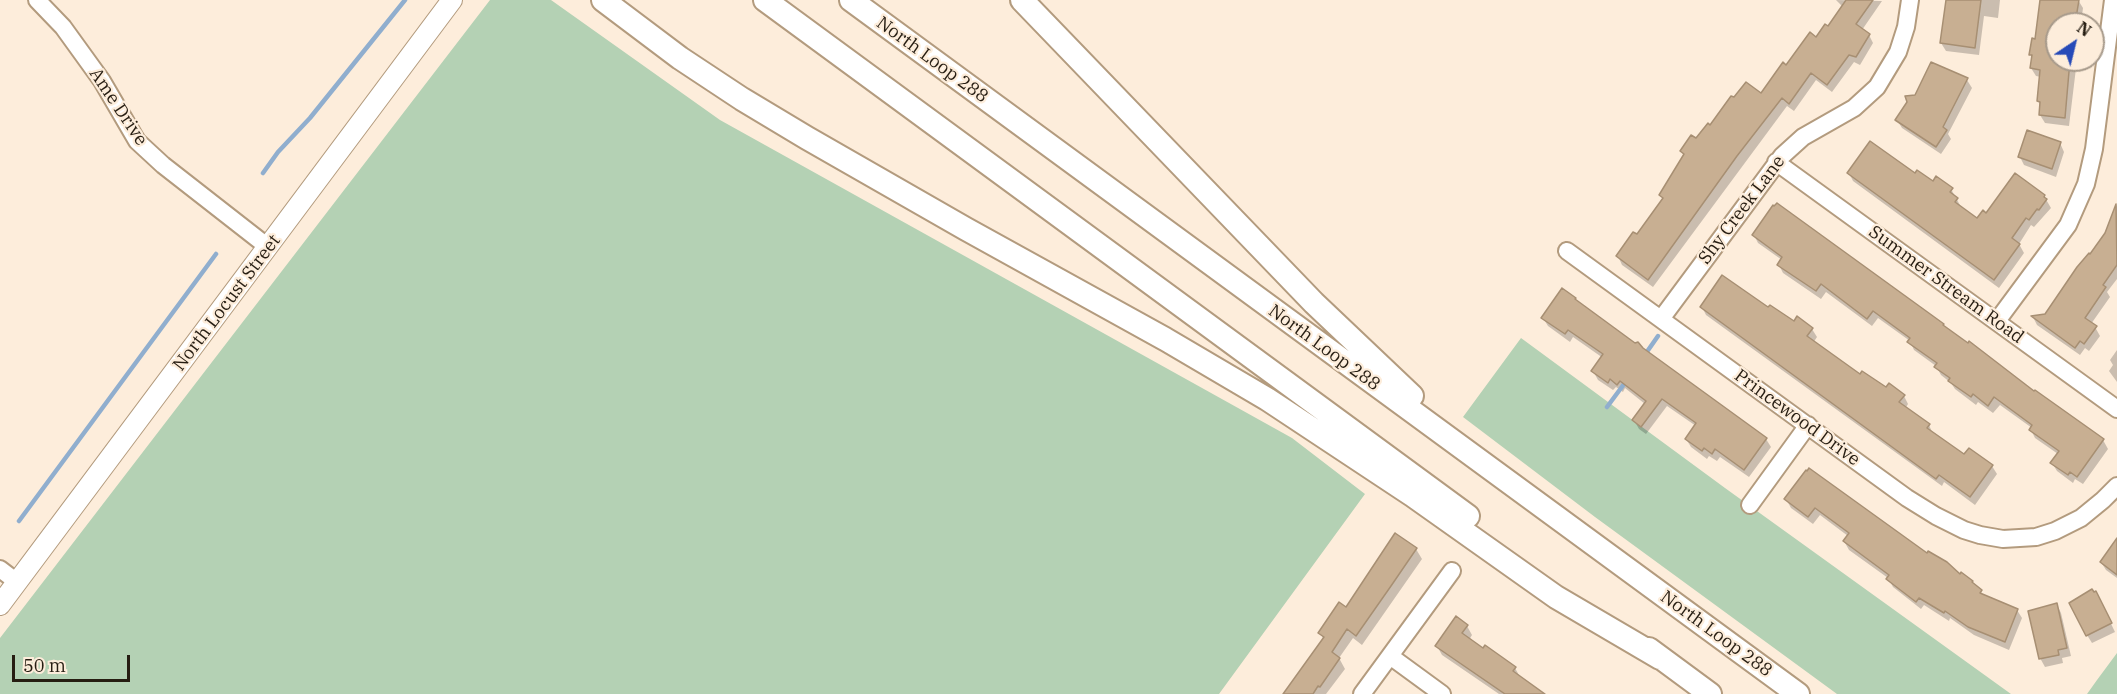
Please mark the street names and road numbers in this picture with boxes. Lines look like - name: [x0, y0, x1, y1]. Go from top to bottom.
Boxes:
- street label: North Loop 288: [872, 12, 992, 108]
- street label: Ame Drive: [84, 64, 152, 150]
- street label: Shy Creek Lane: [1694, 151, 1790, 269]
- street label: Summer Stream Road: [1864, 221, 2028, 349]
- street label: North Locust Street: [169, 231, 285, 375]
- street label: North Loop 288: [1264, 300, 1384, 396]
- street label: Princewood Drive: [1730, 365, 1864, 471]
- street label: North Loop 288: [1656, 586, 1776, 682]

